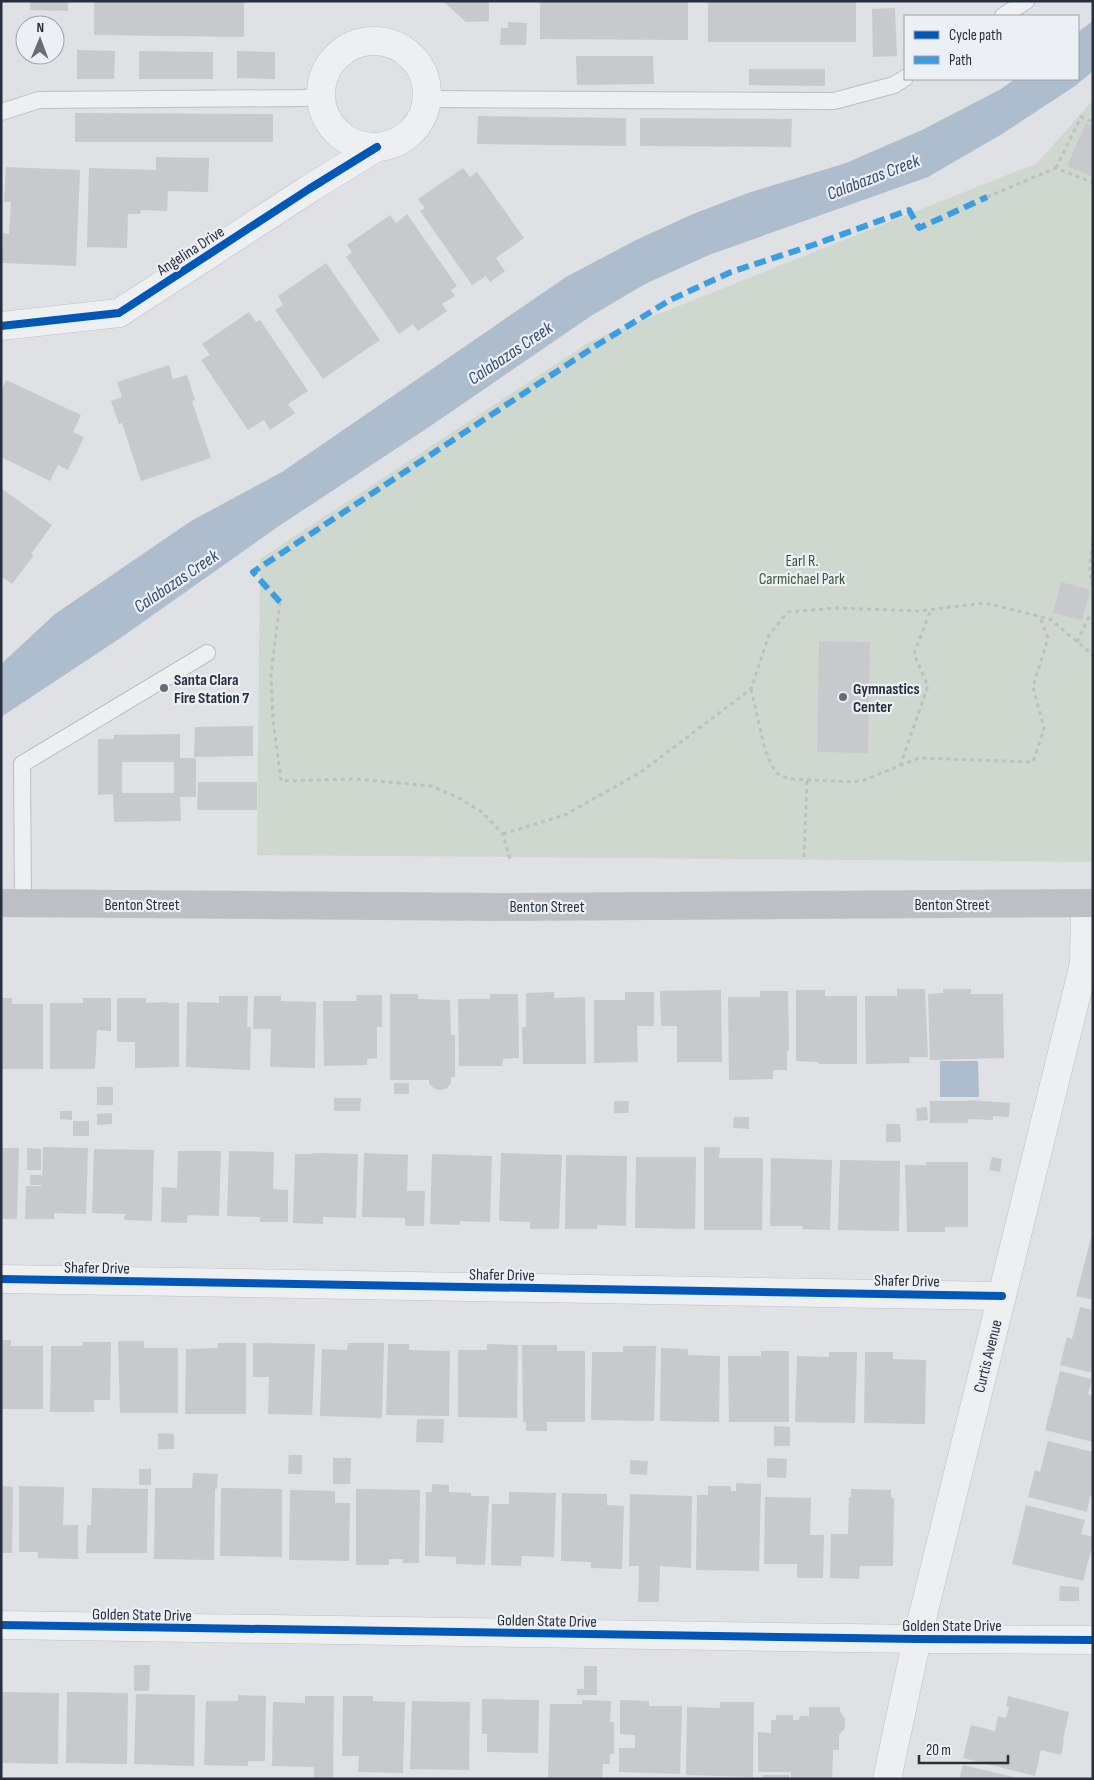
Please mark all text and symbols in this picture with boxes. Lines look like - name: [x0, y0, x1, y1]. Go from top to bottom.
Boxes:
- north arrow: [15, 15, 65, 65]
- legend: [904, 15, 1079, 80]
- text: N: [36, 19, 44, 36]
- text: Cycle path: [949, 26, 1002, 45]
- text: Path: [949, 51, 972, 70]
- water label: Calabazas Creek: [824, 150, 924, 205]
- street label: Angelina Drive: [153, 222, 228, 281]
- water label: Calabazas Creek: [464, 317, 558, 389]
- water label: Calabazas Creek: [130, 545, 224, 617]
- park label: Earl R. Carmichael Park: [759, 552, 845, 589]
- place label: Santa Clara Fire Station 7: [174, 671, 249, 708]
- place label: Gymnastics Center: [853, 680, 920, 717]
- marker: Santa Clara Fire Station 7: [158, 682, 170, 694]
- marker: Gymnastics Center: [837, 691, 849, 703]
- street label: Benton Street: [104, 896, 180, 915]
- street label: Benton Street: [914, 896, 990, 915]
- street label: Benton Street: [509, 898, 585, 917]
- street label: Shafer Drive: [64, 1258, 130, 1279]
- street label: Shafer Drive: [469, 1265, 535, 1286]
- street label: Shafer Drive: [874, 1271, 940, 1292]
- street label: Curtis Avenue: [970, 1318, 1007, 1395]
- street label: Golden State Drive: [92, 1605, 192, 1626]
- street label: Golden State Drive: [497, 1611, 597, 1632]
- street label: Golden State Drive: [902, 1617, 1002, 1636]
- scale bar: [919, 1732, 1008, 1764]
- text: 20 m: [926, 1741, 951, 1760]

